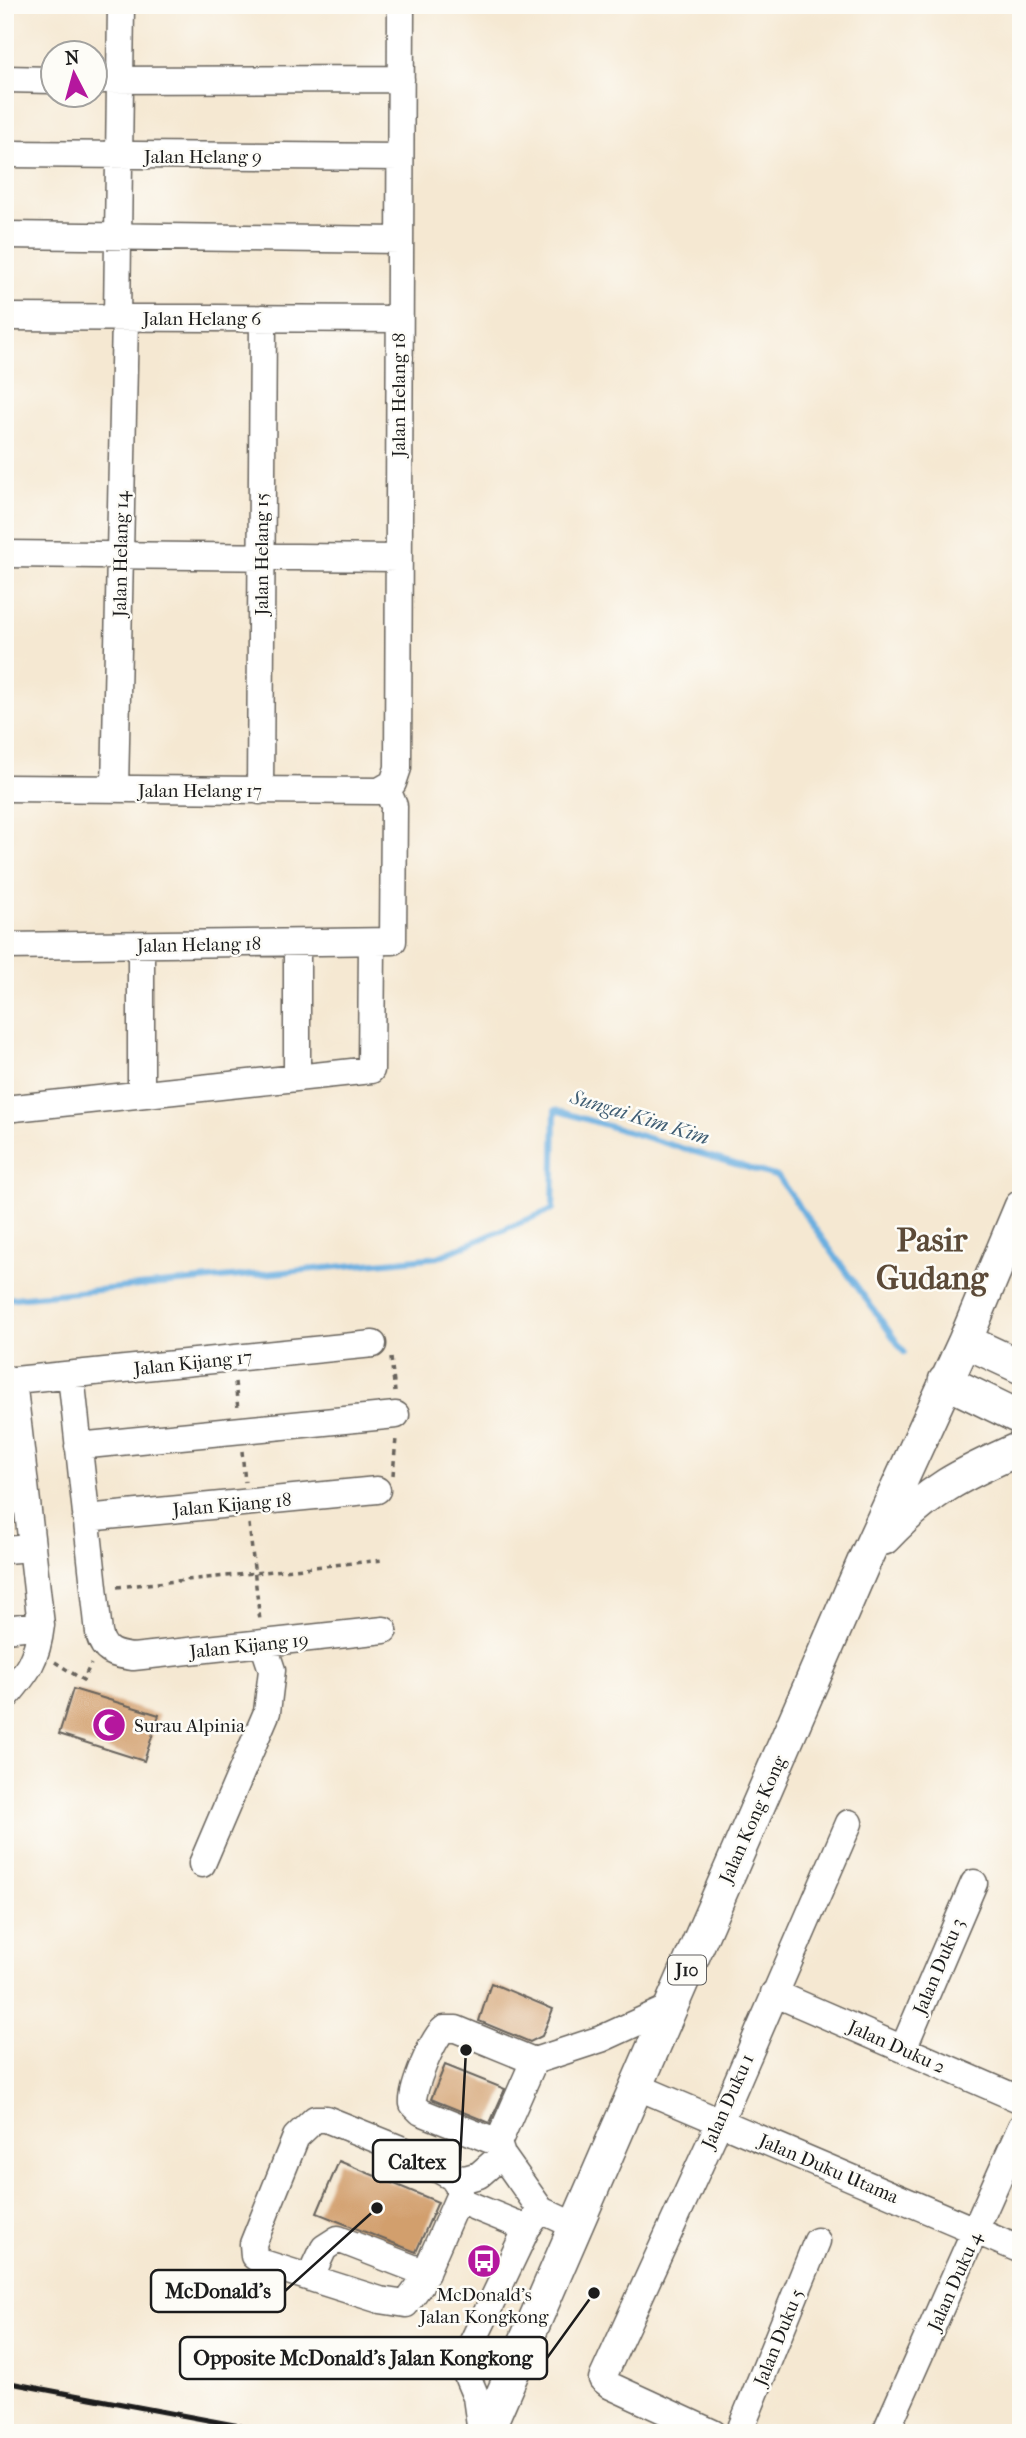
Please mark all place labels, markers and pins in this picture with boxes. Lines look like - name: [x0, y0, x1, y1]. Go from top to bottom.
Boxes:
- mosque icon: Surau Alpinia: [90, 1706, 128, 1744]
- place label: Surau Alpinia: [134, 1715, 245, 1737]
- callout: Caltex: [373, 2140, 460, 2182]
- bus stop icon: McDonald's Jalan Kongkong: [465, 2242, 503, 2280]
- callout: McDonald's: [151, 2270, 285, 2312]
- place label: McDonald's Jalan Kongkong: [417, 2284, 549, 2328]
- callout: Opposite McDonald's Jalan Kongkong: [180, 2337, 547, 2379]

